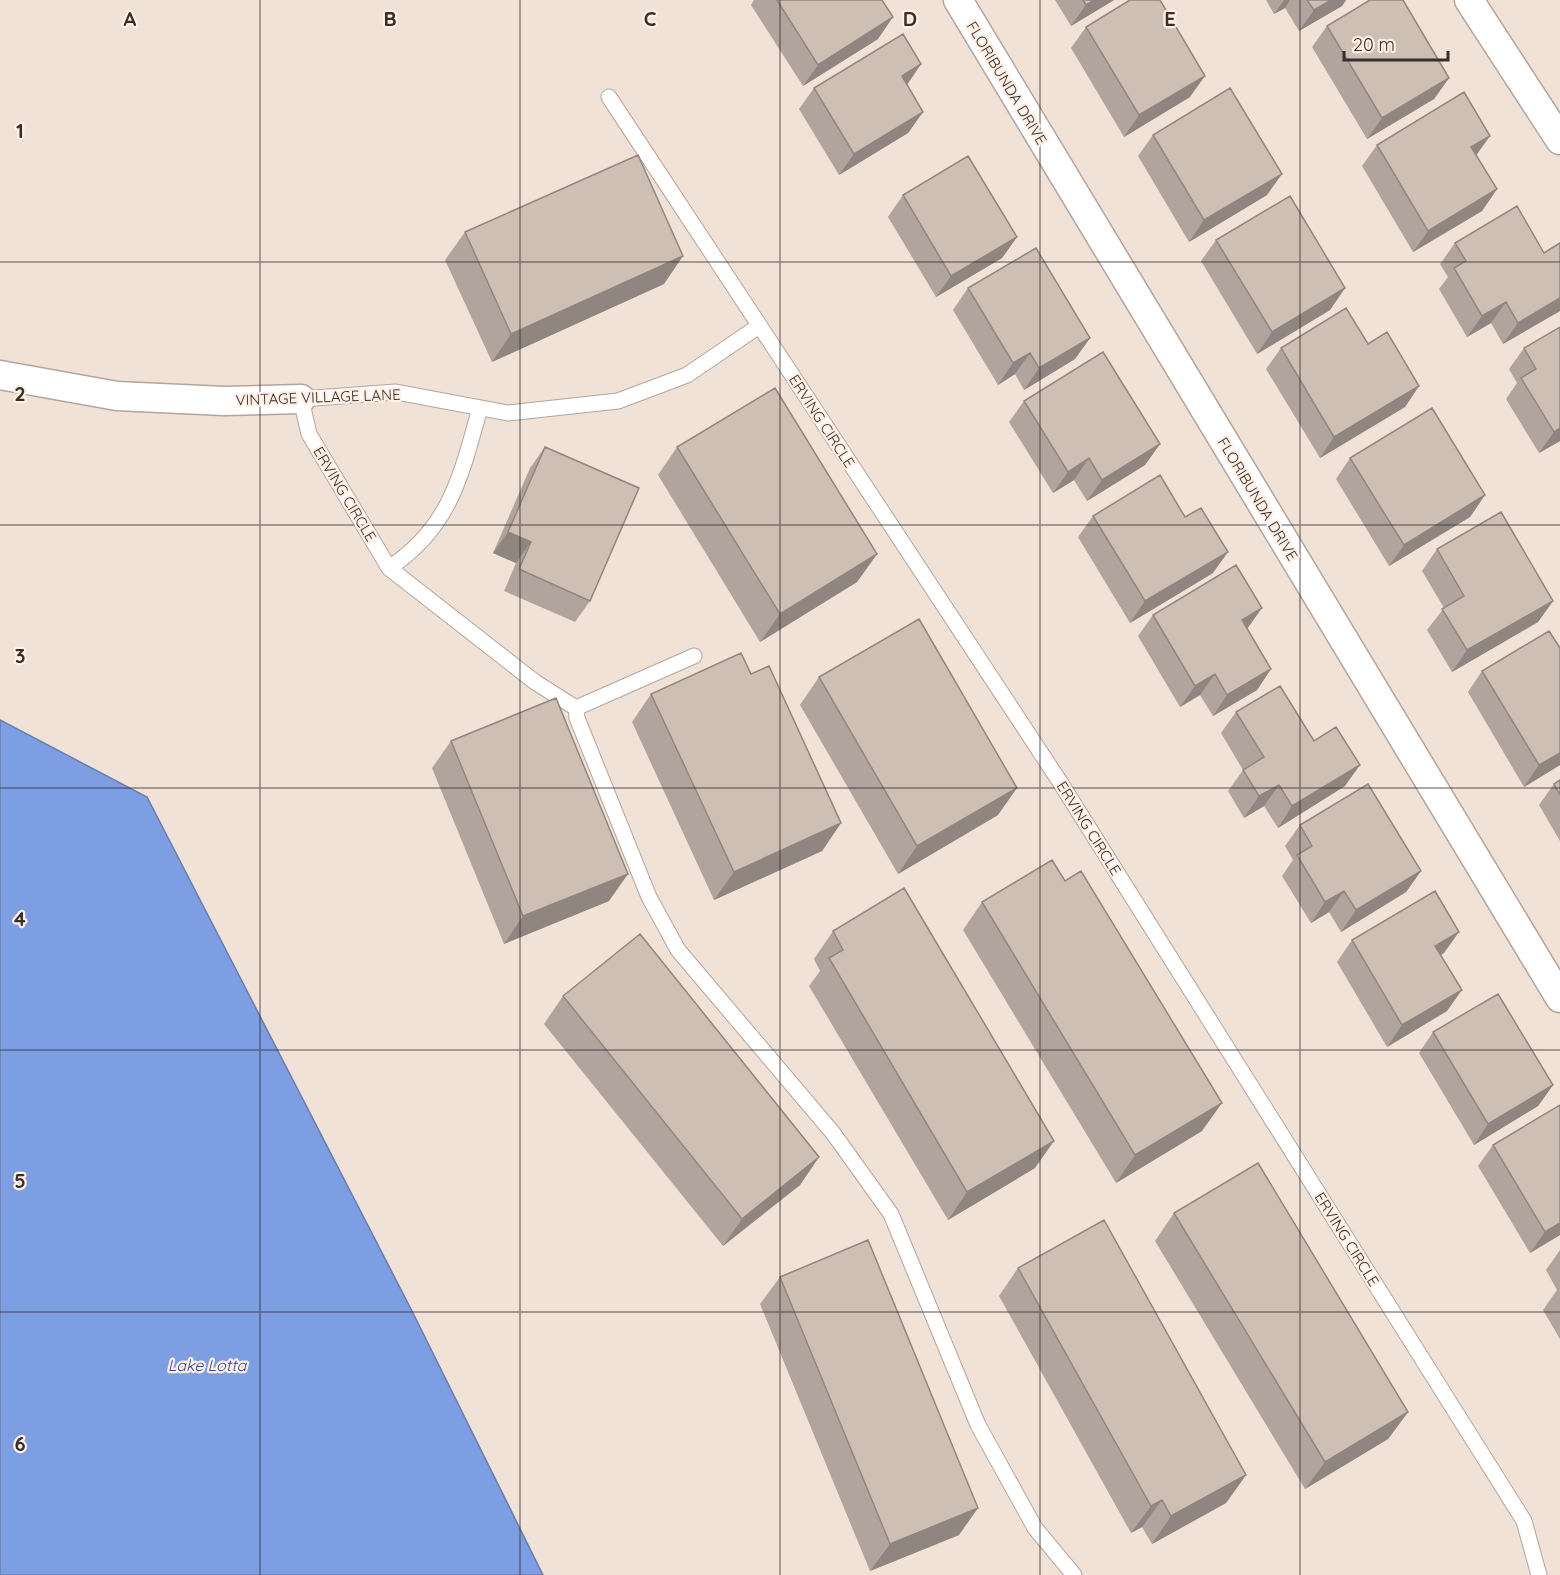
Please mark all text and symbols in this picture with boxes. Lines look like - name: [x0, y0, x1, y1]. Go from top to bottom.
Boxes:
- text: A: [124, 6, 137, 31]
- text: B: [383, 6, 397, 31]
- text: C: [644, 6, 657, 31]
- text: D: [903, 6, 917, 31]
- text: E: [1164, 6, 1176, 31]
- street label: FLORIBUNDA DRIVE: [963, 18, 1051, 148]
- scale bar: [1344, 24, 1448, 62]
- text: 20 m: [1353, 33, 1395, 56]
- text: 1: [16, 118, 24, 143]
- street label: ERVING CIRCLE: [785, 371, 859, 471]
- text: 2: [14, 381, 26, 406]
- street label: VINTAGE VILLAGE LANE: [235, 385, 401, 409]
- street label: FLORIBUNDA DRIVE: [1214, 434, 1302, 564]
- street label: ERVING CIRCLE: [309, 443, 381, 545]
- text: 3: [15, 643, 25, 668]
- street label: ERVING CIRCLE: [1053, 777, 1125, 879]
- text: 4: [14, 906, 26, 931]
- text: 5: [14, 1168, 26, 1193]
- street label: ERVING CIRCLE: [1311, 1188, 1383, 1290]
- water label: Lake Lotta: [168, 1355, 248, 1375]
- text: 6: [14, 1431, 26, 1456]

